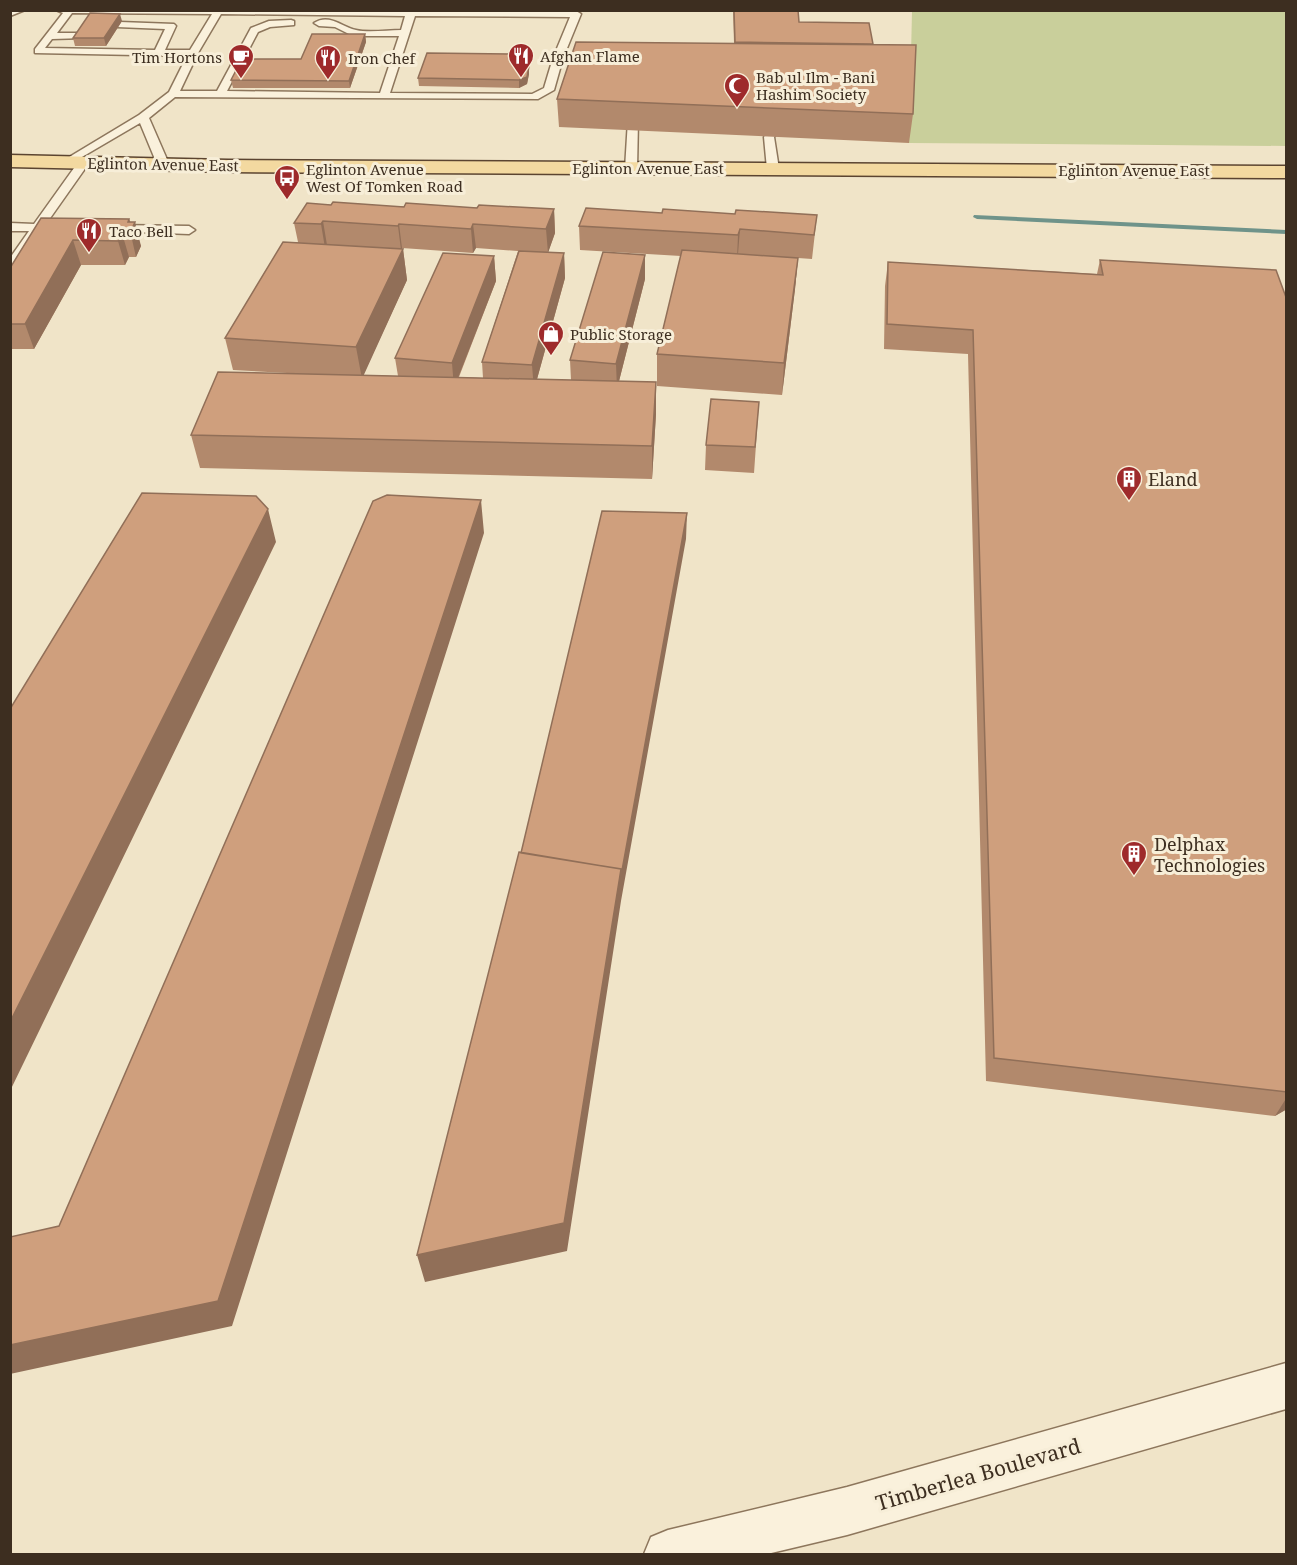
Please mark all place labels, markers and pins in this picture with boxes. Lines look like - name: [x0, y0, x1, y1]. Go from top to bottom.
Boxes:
- restaurant icon: Afghan Flame: [506, 41, 536, 79]
- cafe icon: Tim Hortons: [226, 42, 256, 80]
- restaurant icon: Iron Chef: [313, 43, 343, 81]
- place label: Afghan Flame: [540, 46, 640, 66]
- place label: Tim Hortons: [132, 47, 222, 67]
- place label: Iron Chef: [348, 48, 417, 68]
- place label: Bab ul Ilm - Bani Hashim Society: [756, 67, 875, 104]
- mosque icon: Bab ul Ilm - Bani Hashim Society: [722, 71, 752, 109]
- place label: Eglinton Avenue West Of Tomken Road: [306, 159, 463, 196]
- bus stop icon: Eglinton Avenue West Of Tomken Road: [272, 163, 302, 201]
- restaurant icon: Taco Bell: [74, 216, 104, 254]
- place label: Taco Bell: [109, 221, 174, 241]
- shop icon: Public Storage: [536, 319, 566, 357]
- place label: Public Storage: [570, 324, 672, 344]
- building icon: Eland: [1114, 464, 1144, 502]
- place label: Eland: [1148, 467, 1198, 491]
- place label: Delphax Technologies: [1154, 832, 1265, 877]
- building icon: Delphax Technologies: [1119, 839, 1149, 877]

